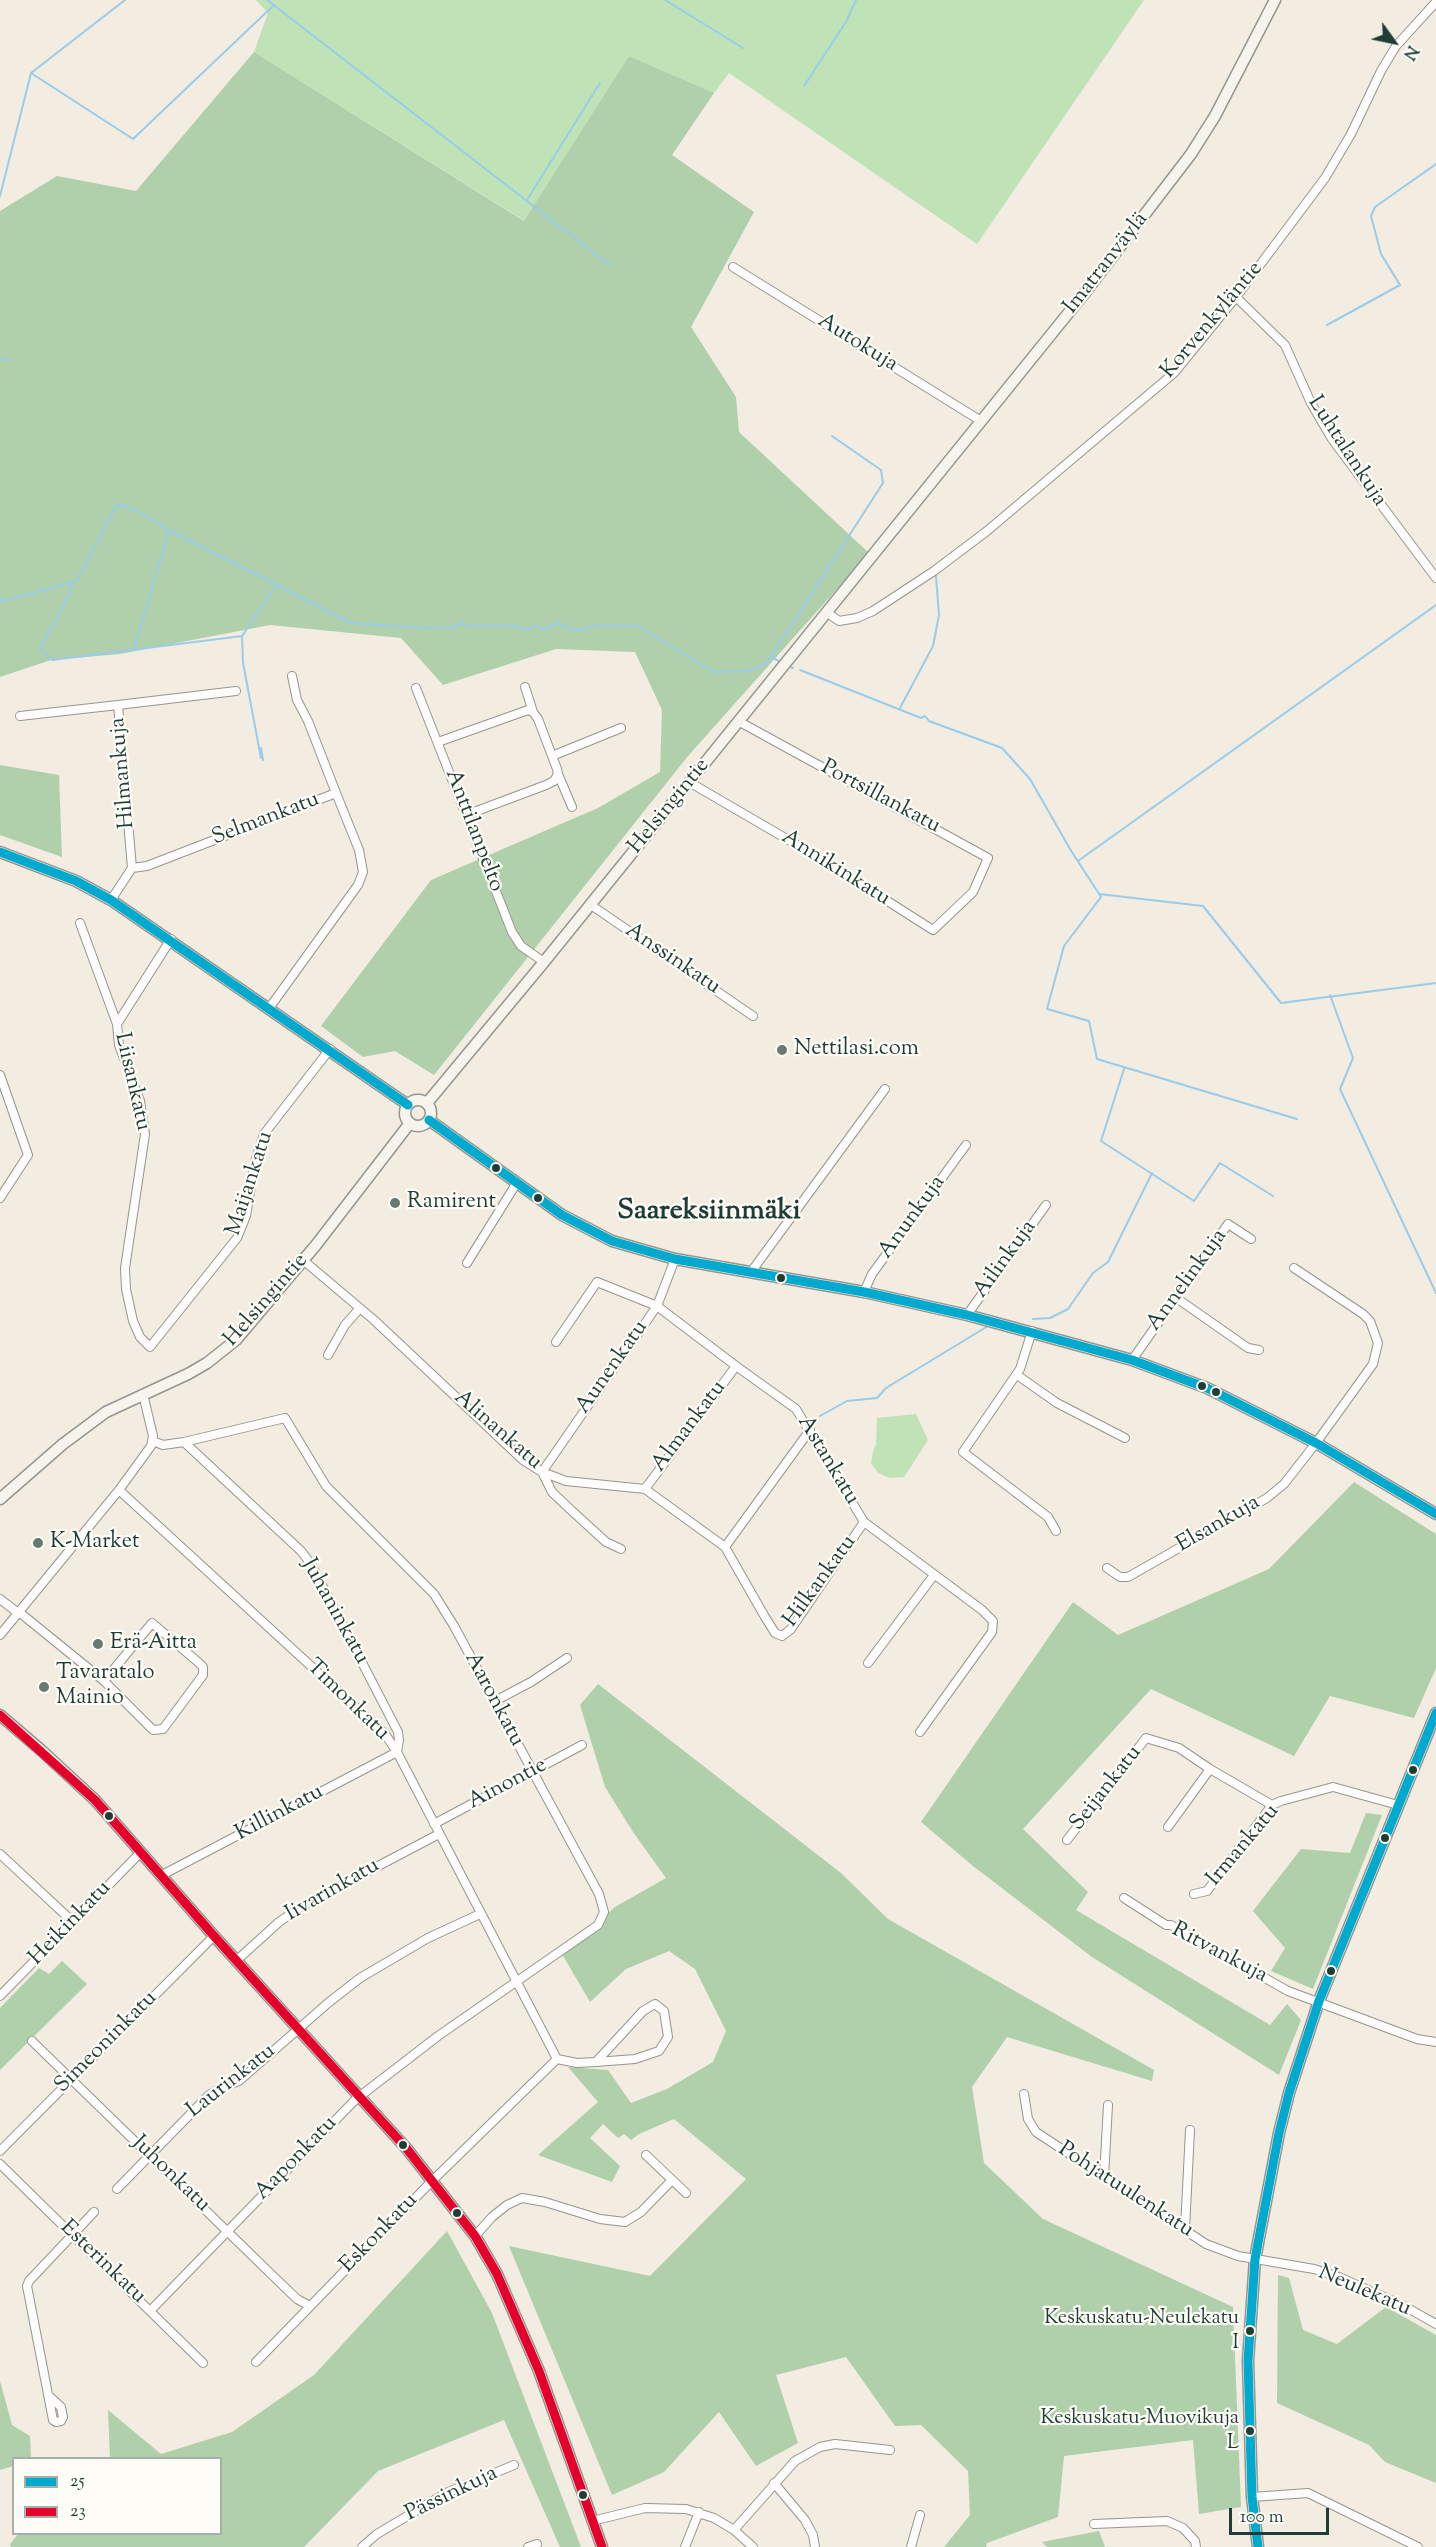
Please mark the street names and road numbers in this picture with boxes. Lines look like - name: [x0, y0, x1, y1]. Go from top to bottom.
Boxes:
- street label: Imatranväylä: [1059, 208, 1155, 320]
- street label: Korvenkyläntie: [1156, 257, 1270, 385]
- street label: Autokuja: [812, 309, 902, 379]
- street label: Luhtalankuja: [1301, 392, 1391, 512]
- street label: Hilmankuja: [106, 716, 142, 830]
- street label: Helsingintie: [624, 754, 716, 860]
- street label: Portsillankatu: [816, 755, 944, 841]
- street label: Anttilanpelto: [438, 766, 508, 896]
- street label: Selmankatu: [209, 787, 323, 853]
- street label: Annikinkatu: [776, 825, 894, 913]
- street label: Anssinkatu: [619, 918, 725, 1002]
- street label: Liisankatu: [107, 1030, 155, 1134]
- street label: Maijankatu: [222, 1129, 280, 1239]
- street label: Anunkuja: [874, 1171, 952, 1265]
- street label: Ailinkuja: [969, 1216, 1043, 1304]
- street label: Annelinkuja: [1142, 1225, 1234, 1337]
- street label: Helsingintie: [219, 1249, 315, 1353]
- street label: Aunenkatu: [571, 1316, 655, 1420]
- street label: Almankatu: [647, 1376, 733, 1478]
- street label: Alinankatu: [447, 1385, 547, 1477]
- street label: Astankatu: [790, 1412, 864, 1510]
- street label: Elsankuja: [1173, 1491, 1265, 1559]
- street label: Hilkankatu: [779, 1531, 863, 1633]
- street label: Juhaninkatu: [294, 1555, 374, 1669]
- street label: Aaronkatu: [457, 1648, 529, 1752]
- street label: Timonkatu: [300, 1655, 394, 1747]
- street label: Seijankatu: [1066, 1741, 1148, 1837]
- street label: Ainontie: [464, 1753, 552, 1817]
- street label: Killinkatu: [232, 1780, 328, 1848]
- street label: Irmankatu: [1202, 1800, 1286, 1892]
- street label: Iivarinkatu: [281, 1853, 385, 1929]
- street label: Heikinkatu: [24, 1876, 118, 1972]
- street label: Ritvankuja: [1167, 1918, 1271, 1990]
- street label: Simeoninkatu: [50, 1986, 164, 2100]
- street label: Laurinkatu: [182, 2039, 282, 2125]
- street label: Aaponkatu: [250, 2111, 344, 2207]
- street label: Juhonkatu: [125, 2131, 215, 2219]
- street label: Pohjatuulenkatu: [1052, 2137, 1198, 2245]
- street label: Eskonkatu: [336, 2189, 424, 2279]
- street label: Esterinkatu: [54, 2216, 150, 2310]
- street label: Neulekatu: [1314, 2261, 1414, 2323]
- street label: Pässinkuja: [402, 2461, 502, 2529]

